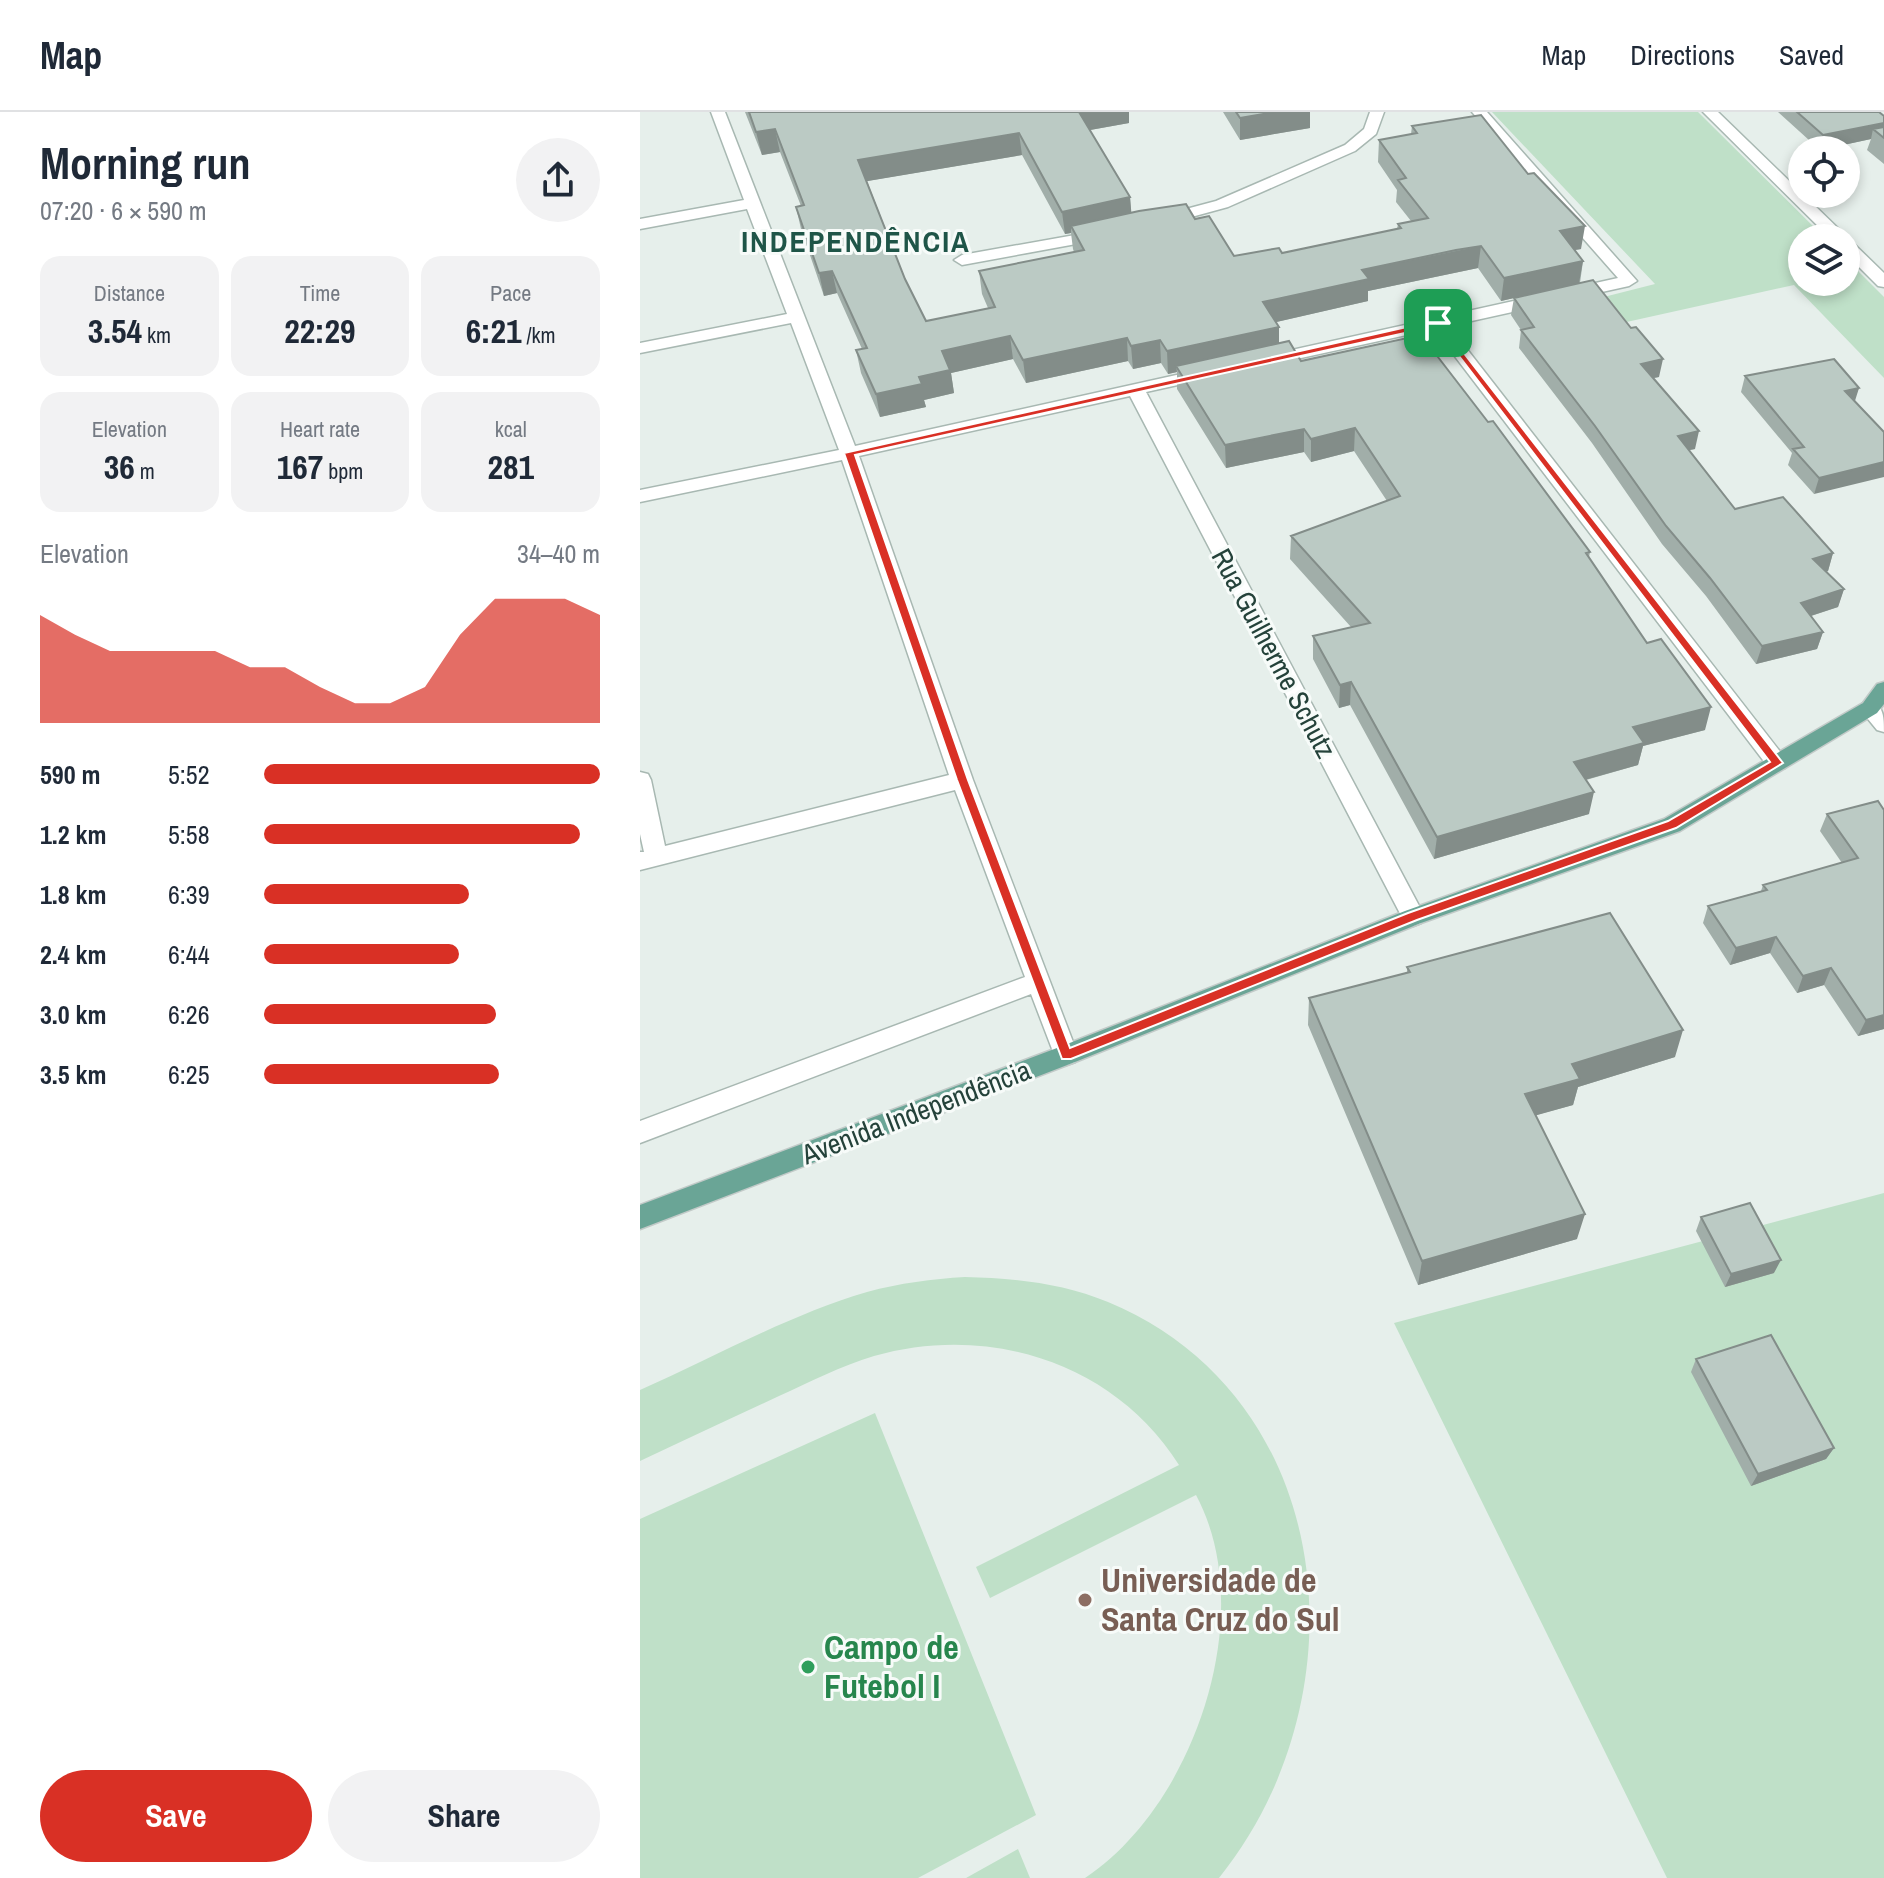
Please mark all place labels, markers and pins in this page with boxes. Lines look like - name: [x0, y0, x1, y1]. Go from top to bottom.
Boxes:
- pin: [1404, 289, 1472, 357]
- place label: Universidade de Santa Cruz do Sul: [1101, 1557, 1340, 1642]
- marker: Universidade de Santa Cruz do Sul: [1076, 1591, 1094, 1609]
- place label: Campo de Futebol I: [824, 1624, 959, 1709]
- marker: Campo de Futebol I: [799, 1658, 817, 1676]

